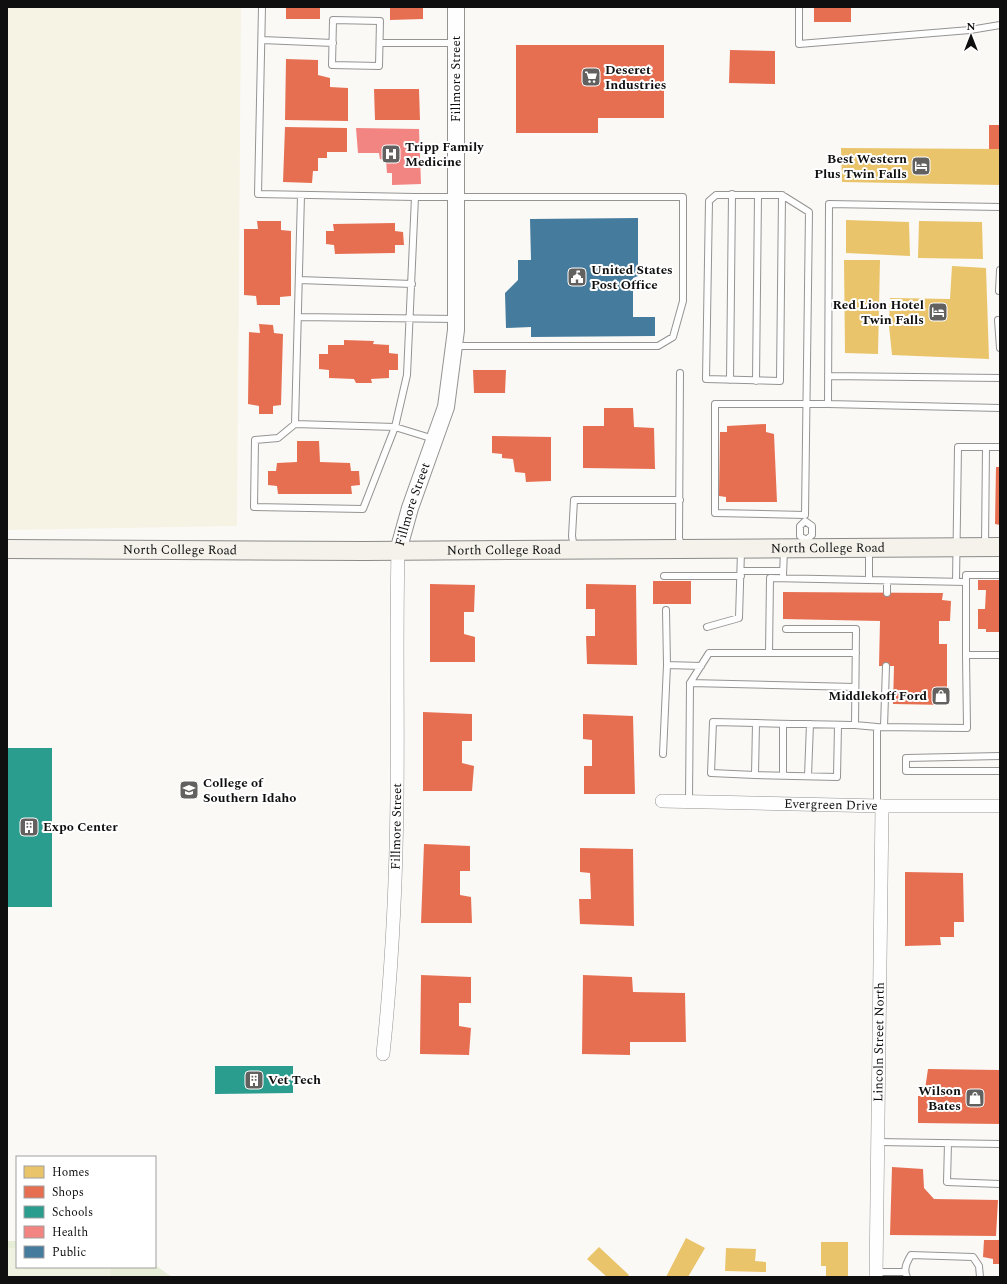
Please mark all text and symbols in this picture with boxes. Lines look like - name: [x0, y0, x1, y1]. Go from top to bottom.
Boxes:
- north arrow: [951, 16, 991, 56]
- text: N: [967, 18, 976, 35]
- street label: Fillmore Street: [446, 35, 466, 122]
- place label: Deseret Industries: [605, 60, 666, 95]
- supermarket icon: Deseret Industries: [580, 66, 602, 88]
- place label: Tripp Family Medicine: [405, 137, 484, 172]
- hospital icon: Tripp Family Medicine: [380, 143, 402, 165]
- place label: Best Western Plus Twin Falls: [814, 149, 907, 184]
- hotel icon: Best Western Plus Twin Falls: [910, 155, 932, 177]
- place label: United States Post Office: [591, 260, 673, 295]
- public building icon: United States Post Office: [566, 266, 588, 288]
- place label: Red Lion Hotel Twin Falls: [832, 295, 924, 330]
- hotel icon: Red Lion Hotel Twin Falls: [927, 301, 949, 323]
- street label: Fillmore Street: [390, 459, 436, 548]
- street label: North College Road: [771, 538, 885, 558]
- street label: North College Road: [123, 540, 237, 560]
- street label: North College Road: [447, 540, 561, 560]
- shop icon: Middlekoff Ford: [930, 685, 952, 707]
- place label: Middlekoff Ford: [828, 686, 927, 706]
- place label: College of Southern Idaho: [203, 773, 296, 808]
- school or university icon: College of Southern Idaho: [178, 779, 200, 801]
- street label: Fillmore Street: [385, 783, 407, 870]
- street label: Evergreen Drive: [784, 794, 878, 816]
- building icon: Expo Center: [18, 816, 40, 838]
- place label: Expo Center: [43, 817, 118, 837]
- street label: Lincoln Street North: [868, 981, 890, 1102]
- building icon: Vet Tech: [243, 1069, 265, 1091]
- place label: Vet Tech: [268, 1070, 321, 1090]
- place label: Wilson Bates: [918, 1081, 961, 1116]
- shop icon: Wilson Bates: [964, 1087, 986, 1109]
- legend: [16, 1156, 156, 1268]
- text: Homes: [52, 1163, 90, 1182]
- text: Shops: [52, 1183, 84, 1202]
- text: Schools: [52, 1203, 93, 1222]
- text: Health: [52, 1223, 88, 1242]
- text: Public: [52, 1243, 86, 1262]

